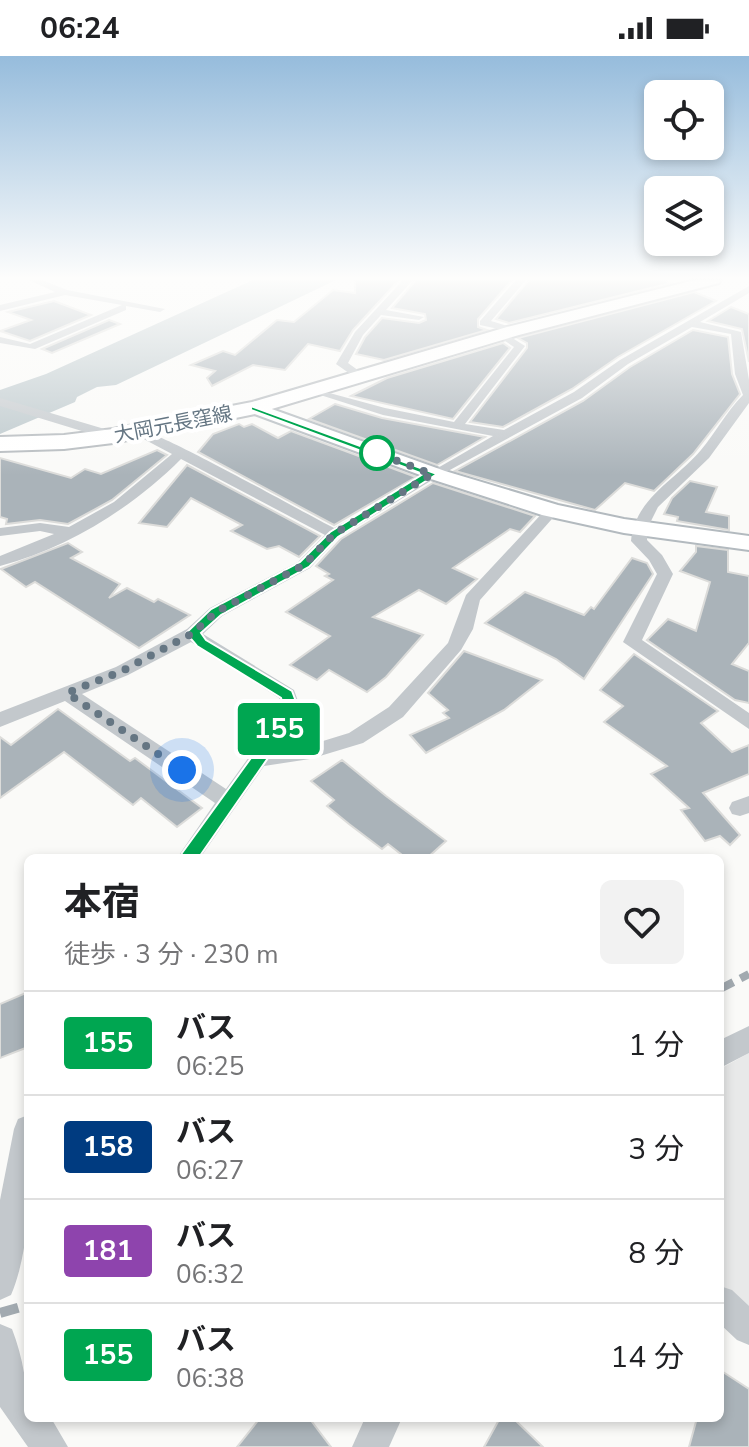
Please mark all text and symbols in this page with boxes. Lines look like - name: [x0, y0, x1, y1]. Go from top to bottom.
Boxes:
- text: 06:24: [40, 8, 119, 49]
- map controls: [644, 80, 724, 256]
- button: locate: [644, 80, 724, 160]
- button: layers: [644, 176, 724, 256]
- street label: 大岡元長窪線: [112, 400, 235, 449]
- unlabelled marker: [360, 436, 394, 470]
- line badge: 155: [233, 703, 325, 755]
- text: 155: [254, 710, 304, 748]
- your location: [162, 750, 202, 790]
- text: 本宿: [64, 877, 140, 928]
- button: heart: [600, 880, 684, 964]
- text: 徒歩 · 3 分 · 230 m: [64, 937, 279, 972]
- text: バス: [176, 1008, 236, 1049]
- text: 155: [83, 1024, 133, 1062]
- text: 1 分: [628, 1025, 684, 1066]
- text: 06:25: [176, 1049, 244, 1084]
- text: バス: [176, 1112, 236, 1153]
- text: 158: [83, 1128, 133, 1166]
- text: 3 分: [628, 1129, 684, 1170]
- text: 06:27: [176, 1153, 244, 1188]
- text: バス: [176, 1216, 236, 1257]
- text: 181: [83, 1232, 133, 1270]
- text: 8 分: [628, 1233, 684, 1274]
- text: 06:32: [176, 1257, 244, 1292]
- text: バス: [176, 1320, 236, 1361]
- text: 155: [83, 1336, 133, 1374]
- text: 14 分: [610, 1337, 684, 1378]
- text: 06:38: [176, 1361, 244, 1396]

